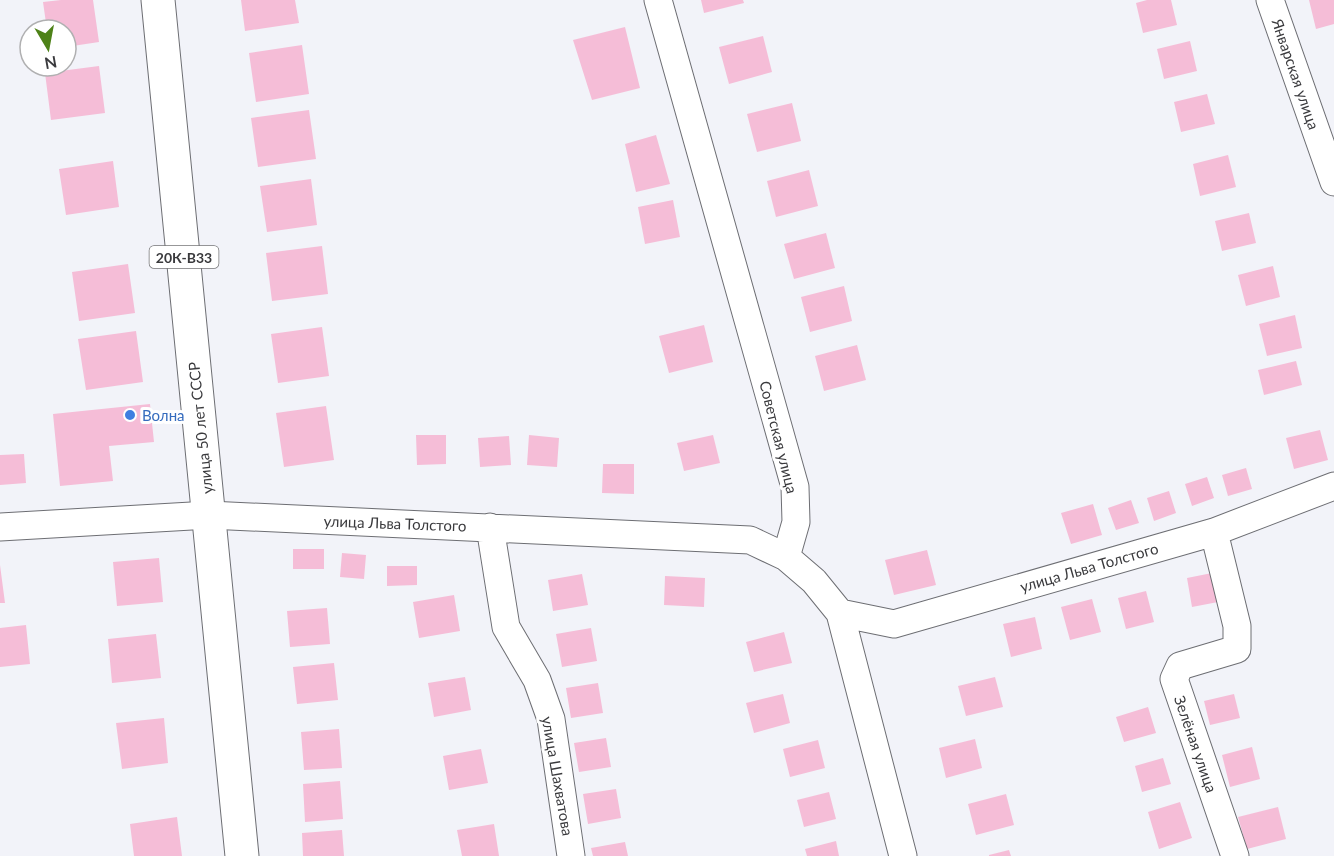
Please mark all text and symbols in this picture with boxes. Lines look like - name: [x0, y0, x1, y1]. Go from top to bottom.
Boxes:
- street label: Январская улица: [1268, 15, 1323, 132]
- north arrow: [18, 18, 78, 78]
- text: N: [43, 53, 58, 74]
- road number: 20К-В33: [150, 246, 219, 268]
- street label: улица 50 лет СССР: [184, 361, 216, 495]
- street label: Советская улица: [756, 379, 802, 495]
- place label: Волна: [142, 406, 185, 424]
- marker: Волна: [123, 408, 137, 422]
- street label: улица Льва Толстого: [323, 512, 467, 534]
- street label: улица Льва Толстого: [1018, 539, 1160, 595]
- street label: Зелёная улица: [1171, 693, 1221, 795]
- street label: улица Шахватова: [539, 715, 577, 837]

